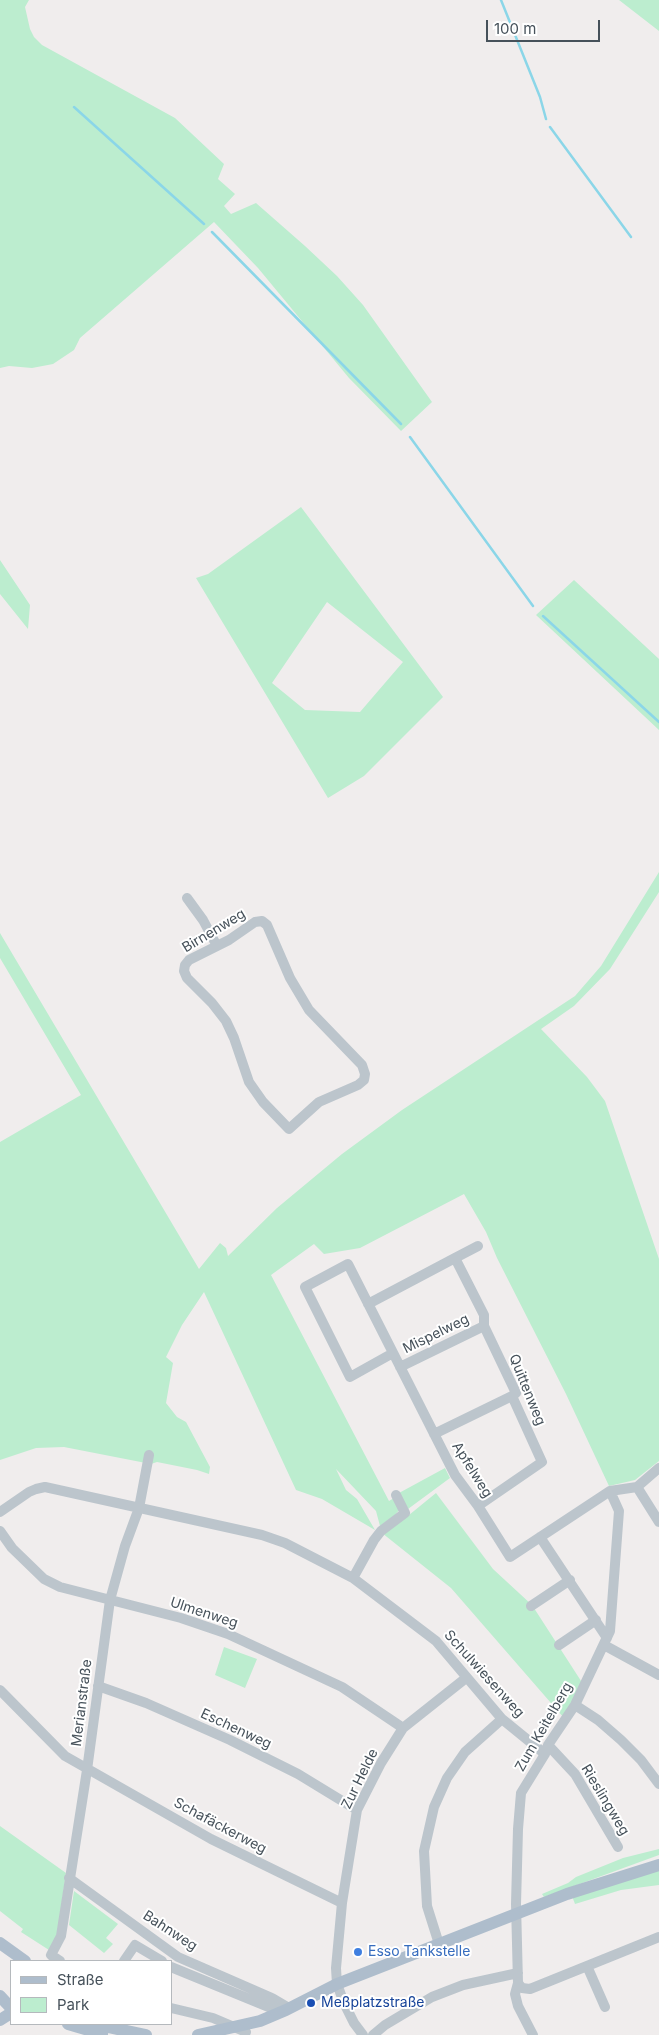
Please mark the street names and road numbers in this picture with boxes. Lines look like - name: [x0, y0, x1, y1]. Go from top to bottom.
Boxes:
- street label: Birnenweg: [179, 906, 249, 956]
- street label: Mispelweg: [400, 1311, 472, 1357]
- street label: Quittenweg: [505, 1352, 549, 1428]
- street label: Apfelweg: [448, 1439, 496, 1501]
- street label: Ulmenweg: [168, 1594, 240, 1632]
- street label: Schulwiesenweg: [440, 1627, 528, 1721]
- street label: Merianstraße: [68, 1658, 96, 1748]
- street label: Zum Keitelberg: [512, 1679, 576, 1775]
- street label: Eschenweg: [198, 1705, 274, 1753]
- street label: Zur Helde: [338, 1746, 382, 1812]
- street label: Rieslingweg: [577, 1762, 633, 1838]
- street label: Schafäckerweg: [171, 1794, 269, 1858]
- street label: Bahnweg: [140, 1907, 200, 1955]

